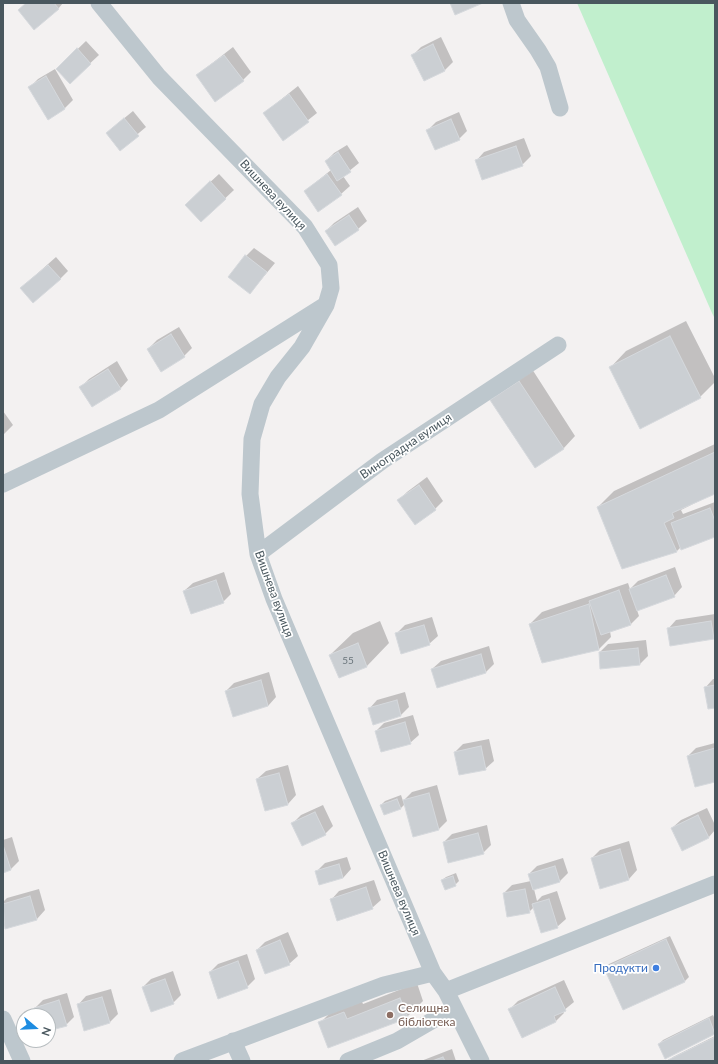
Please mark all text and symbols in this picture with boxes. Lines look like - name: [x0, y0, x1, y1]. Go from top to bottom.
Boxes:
- street label: Вишнева вулиця: [237, 157, 309, 233]
- street label: Виноградна вулиця: [357, 410, 455, 482]
- street label: Вишнева вулиця: [252, 549, 296, 639]
- house number: 55: [342, 655, 354, 667]
- street label: Вишнева вулиця: [375, 848, 423, 938]
- place label: Продукти: [593, 961, 648, 975]
- marker: Продукти: [651, 963, 661, 973]
- place label: Селищна бібліотека: [398, 1001, 456, 1029]
- north arrow: [16, 1008, 56, 1048]
- marker: Селищна бібліотека: [385, 1010, 395, 1020]
- text: N: [39, 1026, 54, 1038]

